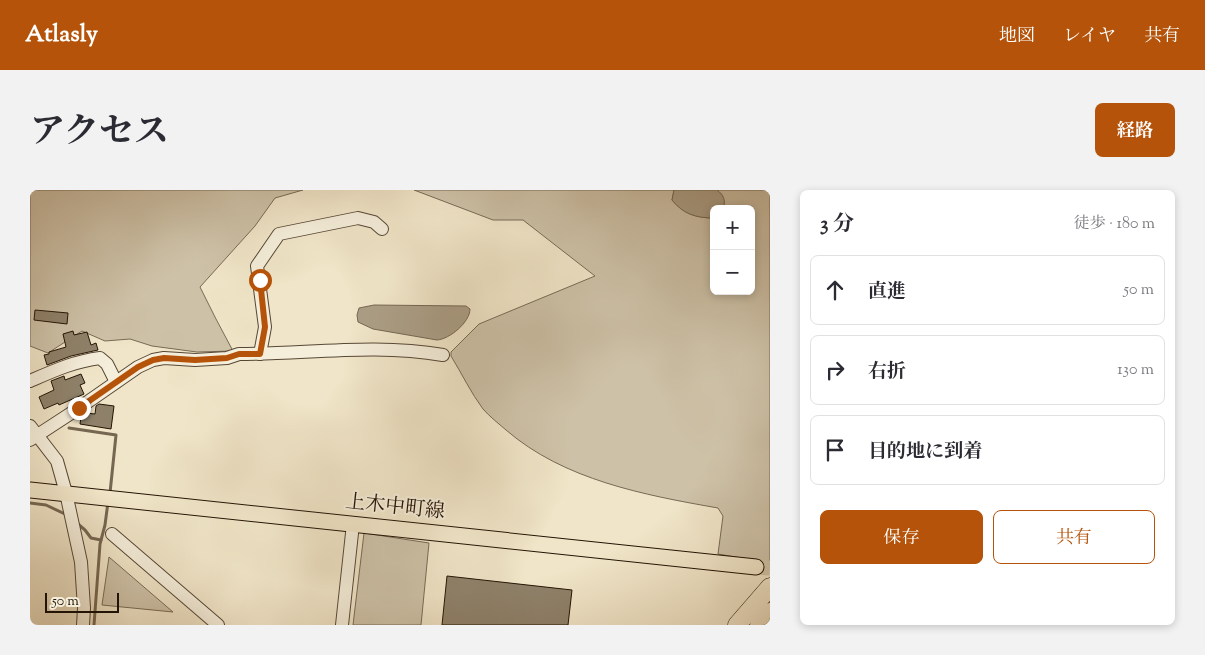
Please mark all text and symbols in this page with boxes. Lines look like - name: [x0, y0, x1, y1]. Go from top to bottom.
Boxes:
- text: Atlasly: [25, 18, 98, 52]
- text: 地図: [999, 24, 1035, 50]
- text: レイヤ: [1063, 24, 1116, 50]
- text: 共有: [1144, 24, 1180, 50]
- button: 経路: [1095, 103, 1175, 157]
- text: アクセス: [30, 108, 169, 159]
- map controls: [710, 205, 755, 295]
- button: +: [710, 205, 755, 250]
- text: 3 分: [820, 210, 854, 240]
- text: 徒歩 · 180 m: [1074, 213, 1155, 236]
- button: −: [710, 250, 755, 295]
- route start: [249, 269, 272, 292]
- icon: ahead: [821, 276, 849, 304]
- text: 直進: [868, 279, 906, 306]
- text: 50 m: [1123, 279, 1154, 302]
- icon: right: [821, 356, 849, 384]
- text: 右折: [868, 359, 906, 386]
- text: 130 m: [1117, 359, 1154, 382]
- route end: [68, 397, 91, 420]
- icon: arrive: [821, 436, 849, 464]
- text: 目的地に到着: [868, 439, 982, 466]
- street label: 上木中町線: [344, 488, 446, 528]
- button: 保存: [820, 510, 983, 564]
- button: 共有: [993, 510, 1155, 564]
- scale bar: [45, 590, 119, 613]
- text: 50 m: [52, 592, 79, 612]

